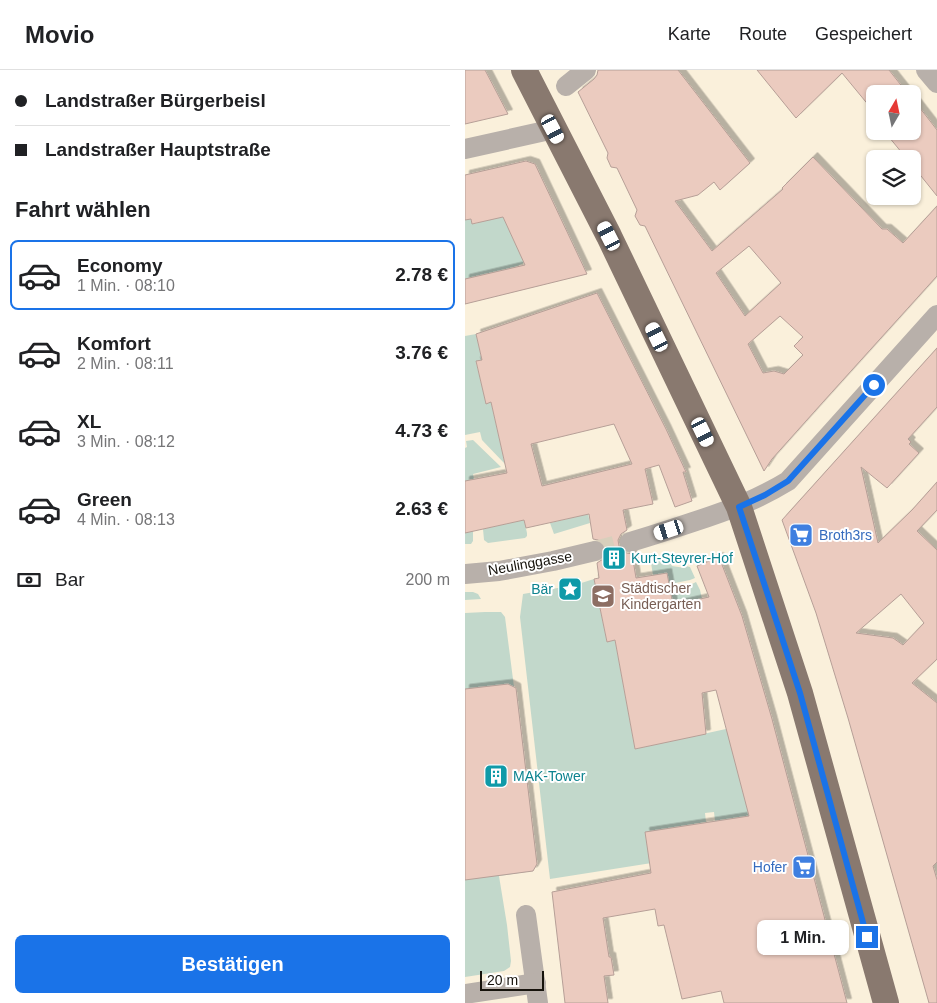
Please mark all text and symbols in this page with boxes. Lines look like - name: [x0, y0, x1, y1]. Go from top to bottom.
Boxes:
- text: Movio: [25, 21, 94, 48]
- text: Karte: [668, 24, 711, 44]
- text: Route: [739, 24, 787, 44]
- text: Gespeichert: [815, 24, 912, 44]
- north arrow: [866, 85, 921, 140]
- map controls: [866, 85, 921, 205]
- text: Landstraßer Bürgerbeisl: [45, 90, 266, 111]
- car: [539, 112, 566, 146]
- text: Landstraßer Hauptstraße: [45, 139, 271, 160]
- button: layers: [866, 150, 921, 205]
- text: Fahrt wählen: [15, 197, 151, 222]
- car: [595, 219, 622, 253]
- icon: car: [17, 253, 62, 298]
- text: Economy: [77, 255, 163, 276]
- text: 2.78 €: [395, 264, 448, 285]
- text: 1 Min. · 08:10: [77, 277, 175, 294]
- car: [643, 320, 670, 354]
- icon: car: [17, 331, 62, 376]
- text: Komfort: [77, 333, 151, 354]
- text: 3.76 €: [395, 342, 448, 363]
- text: 2 Min. · 08:11: [77, 355, 174, 372]
- route start: [863, 374, 885, 396]
- icon: car: [17, 409, 62, 454]
- text: XL: [77, 411, 101, 432]
- car: [689, 415, 716, 449]
- text: 4.73 €: [395, 420, 448, 441]
- text: 3 Min. · 08:12: [77, 433, 175, 450]
- icon: car: [17, 487, 62, 532]
- text: Green: [77, 489, 132, 510]
- text: 2.63 €: [395, 498, 448, 519]
- text: 4 Min. · 08:13: [77, 511, 175, 528]
- car: [652, 518, 685, 542]
- supermarket icon: Broth3rs: [788, 522, 814, 548]
- place label: Broth3rs: [819, 527, 872, 543]
- building icon: Kurt-Steyrer-Hof: [601, 545, 627, 571]
- street label: Neulinggasse: [487, 548, 573, 578]
- place label: Kurt-Steyrer-Hof: [631, 550, 733, 566]
- icon: cash: [15, 566, 43, 594]
- text: Bar: [55, 569, 85, 590]
- text: 200 m: [406, 571, 450, 588]
- place icon: Bär: [557, 576, 583, 602]
- place label: Städtischer Kindergarten: [621, 580, 701, 612]
- place label: Bär: [531, 581, 553, 597]
- school or university icon: Städtischer Kindergarten: [590, 583, 616, 609]
- building icon: MAK-Tower: [483, 763, 509, 789]
- place label: MAK-Tower: [513, 768, 586, 784]
- supermarket icon: Hofer: [791, 854, 817, 880]
- place label: Hofer: [753, 859, 787, 875]
- callout: 1 Min.: [757, 920, 849, 954]
- route end: [856, 926, 878, 948]
- text: 1 Min.: [780, 929, 826, 946]
- button: Bestätigen: [15, 935, 450, 993]
- scale bar: [480, 968, 544, 991]
- text: 20 m: [487, 972, 518, 988]

